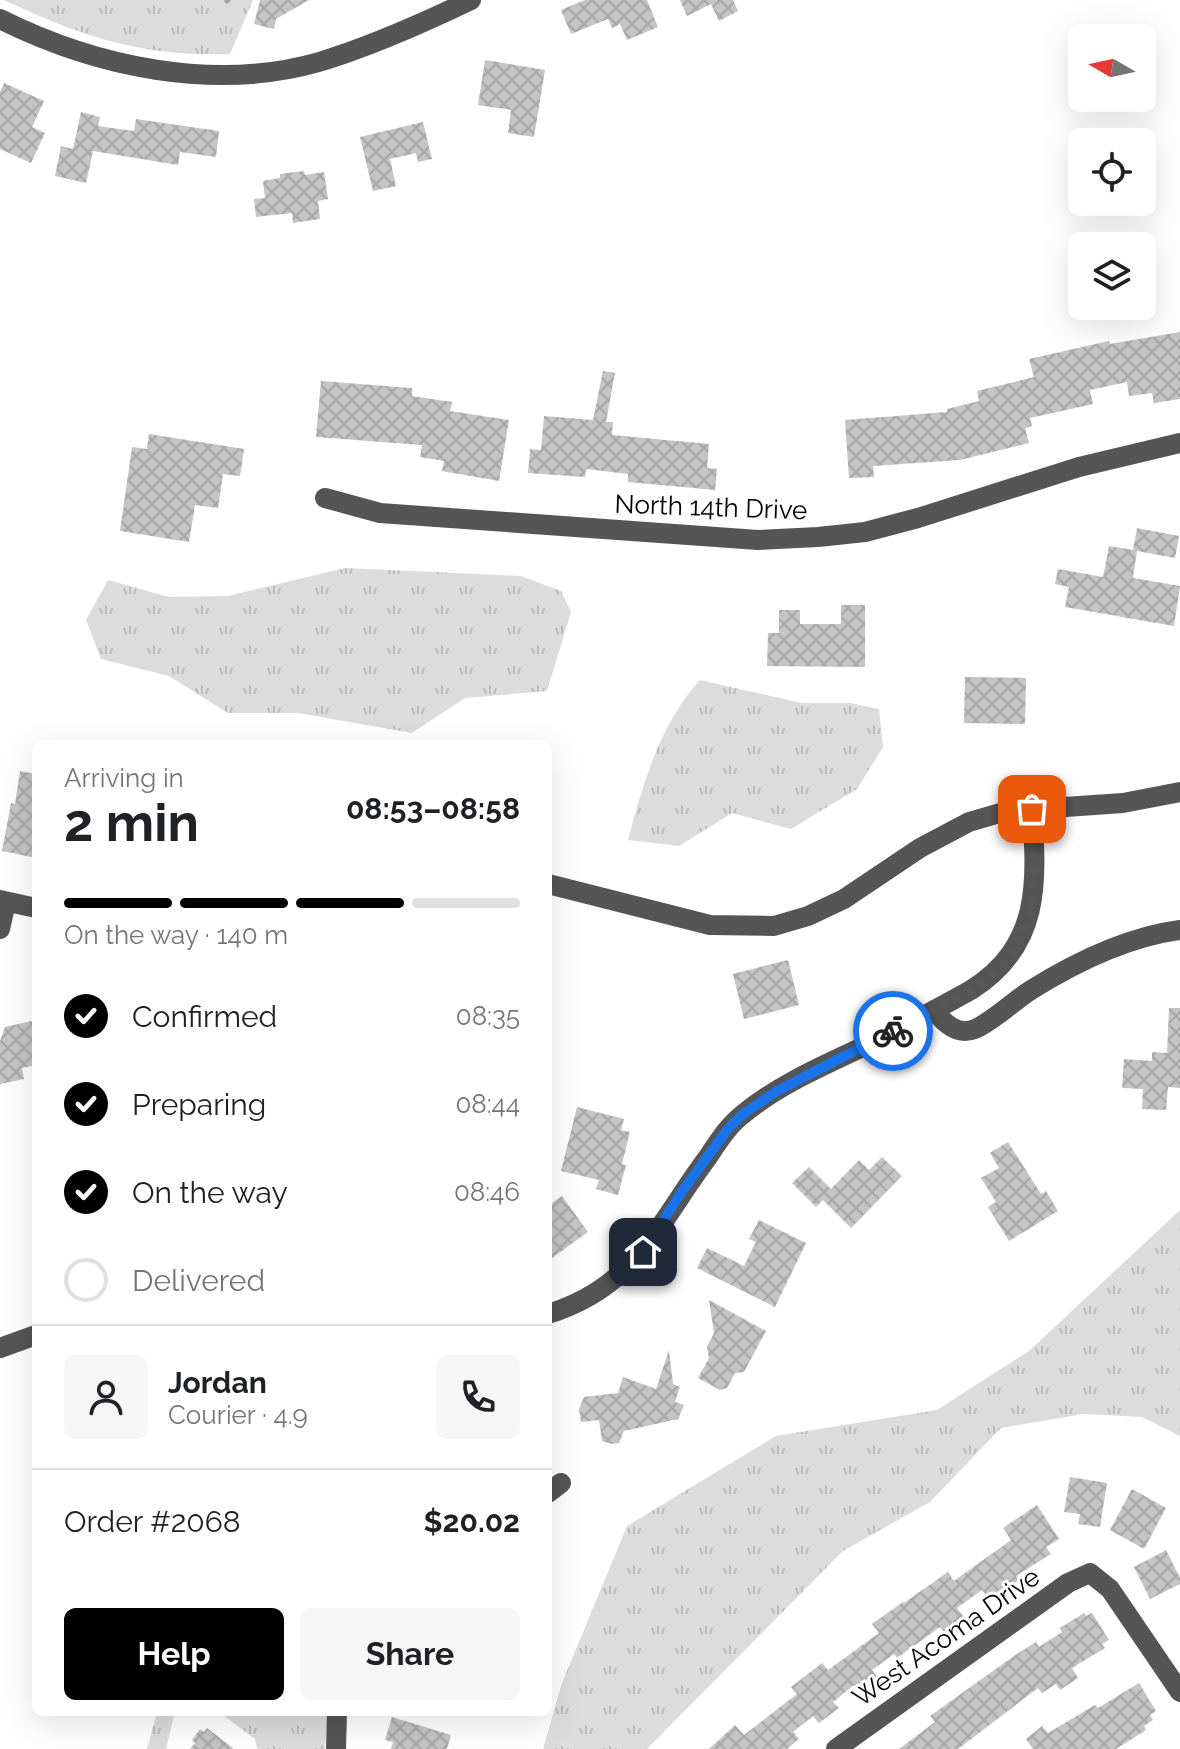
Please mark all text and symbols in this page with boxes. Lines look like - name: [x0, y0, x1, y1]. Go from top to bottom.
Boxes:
- north arrow: [1068, 24, 1156, 112]
- map controls: [1068, 24, 1156, 320]
- button: locate: [1068, 128, 1156, 216]
- button: layers: [1068, 232, 1156, 320]
- street label: North 14th Drive: [614, 489, 808, 525]
- text: Arriving in: [64, 763, 184, 793]
- pin: [998, 775, 1066, 843]
- icon: bag: [1010, 787, 1054, 831]
- text: 08:53–08:58: [346, 791, 520, 826]
- text: 2 min: [64, 792, 199, 853]
- text: On the way · 140 m: [64, 920, 288, 950]
- courier: [853, 991, 933, 1071]
- icon: check: [64, 994, 108, 1038]
- text: Confirmed: [132, 999, 277, 1034]
- text: 08:35: [456, 1001, 520, 1031]
- icon: bike: [871, 1009, 915, 1053]
- icon: check: [64, 1082, 108, 1126]
- text: Preparing: [132, 1087, 266, 1122]
- text: 08:44: [455, 1089, 520, 1119]
- icon: check: [64, 1170, 108, 1214]
- text: On the way: [132, 1175, 288, 1210]
- text: 08:46: [454, 1177, 520, 1207]
- pin: [609, 1218, 677, 1286]
- icon: home: [621, 1230, 665, 1274]
- text: Delivered: [132, 1263, 265, 1298]
- button: person: [64, 1355, 148, 1439]
- button: phone: [436, 1355, 520, 1439]
- text: Jordan: [168, 1365, 267, 1400]
- text: Courier · 4.9: [168, 1400, 308, 1430]
- text: Order #2068: [64, 1504, 241, 1539]
- text: $20.02: [424, 1504, 520, 1539]
- street label: West Acoma Drive: [847, 1561, 1045, 1713]
- button: Help: [64, 1608, 284, 1700]
- button: Share: [300, 1608, 520, 1700]

